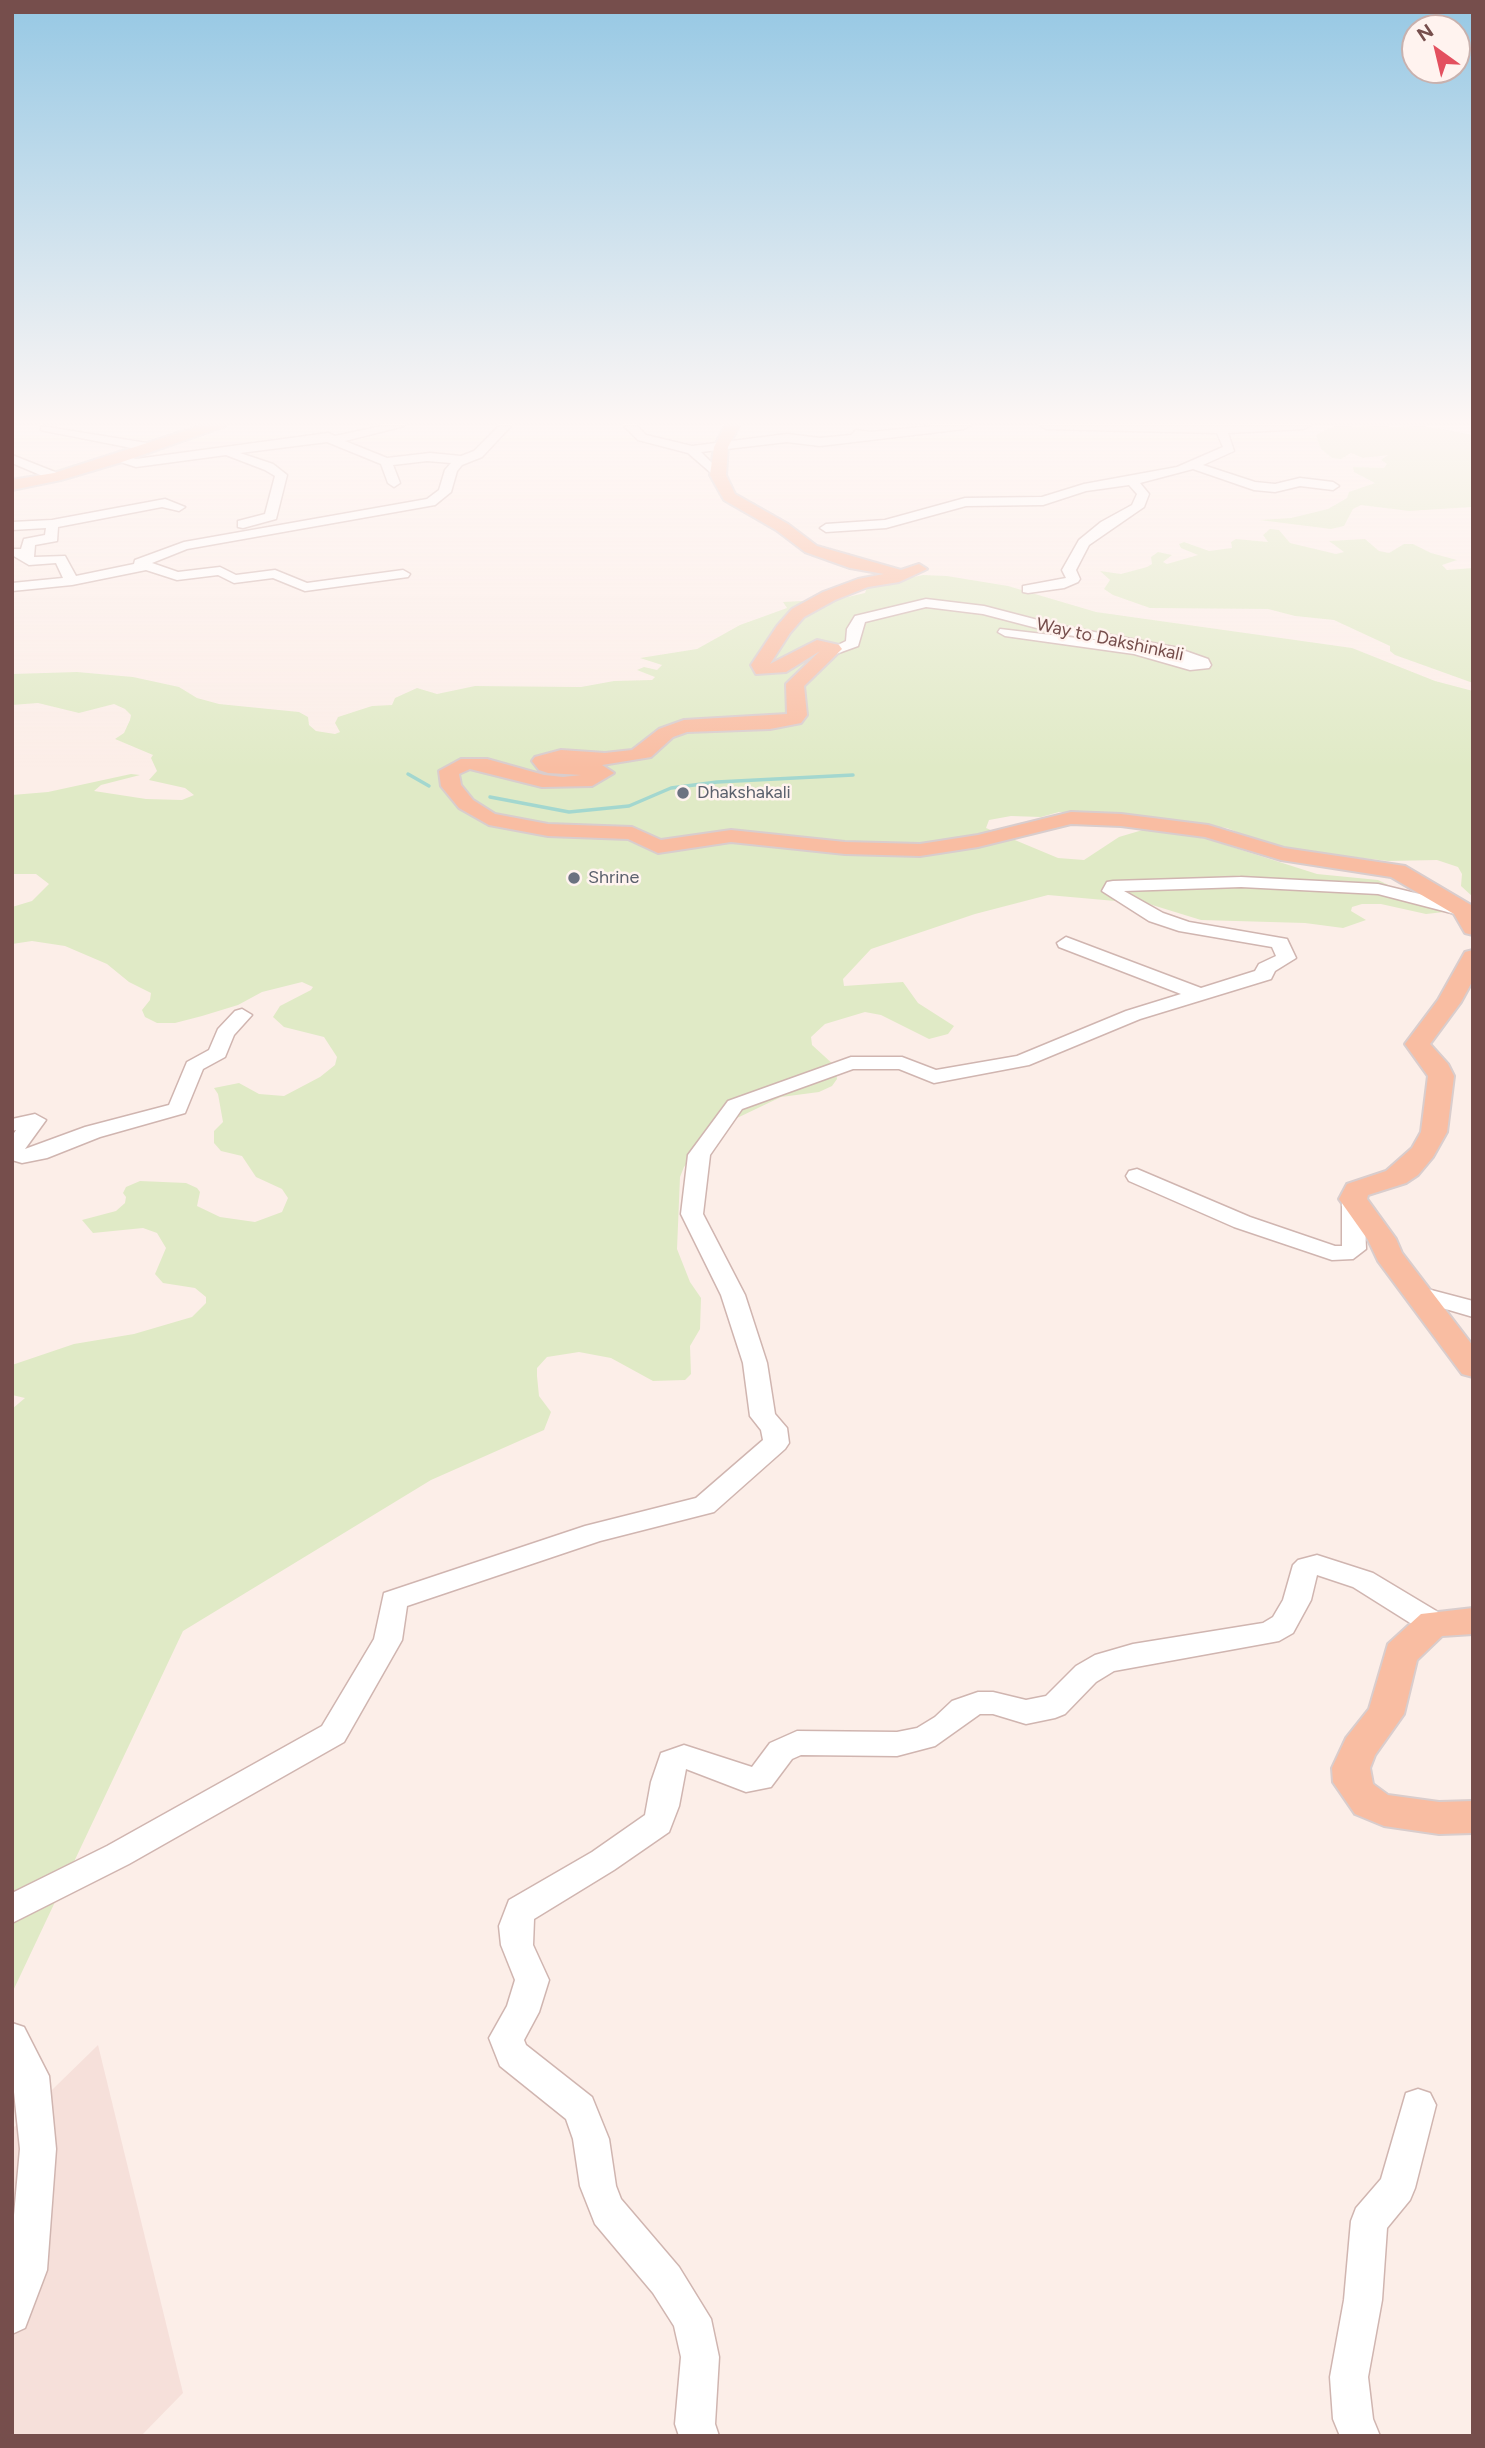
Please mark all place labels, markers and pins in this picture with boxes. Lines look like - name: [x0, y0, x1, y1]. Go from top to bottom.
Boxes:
- place label: Dhakshakali: [697, 782, 791, 804]
- marker: Dhakshakali: [675, 785, 691, 801]
- place label: Shrine: [588, 867, 639, 889]
- marker: Shrine: [566, 870, 582, 886]

